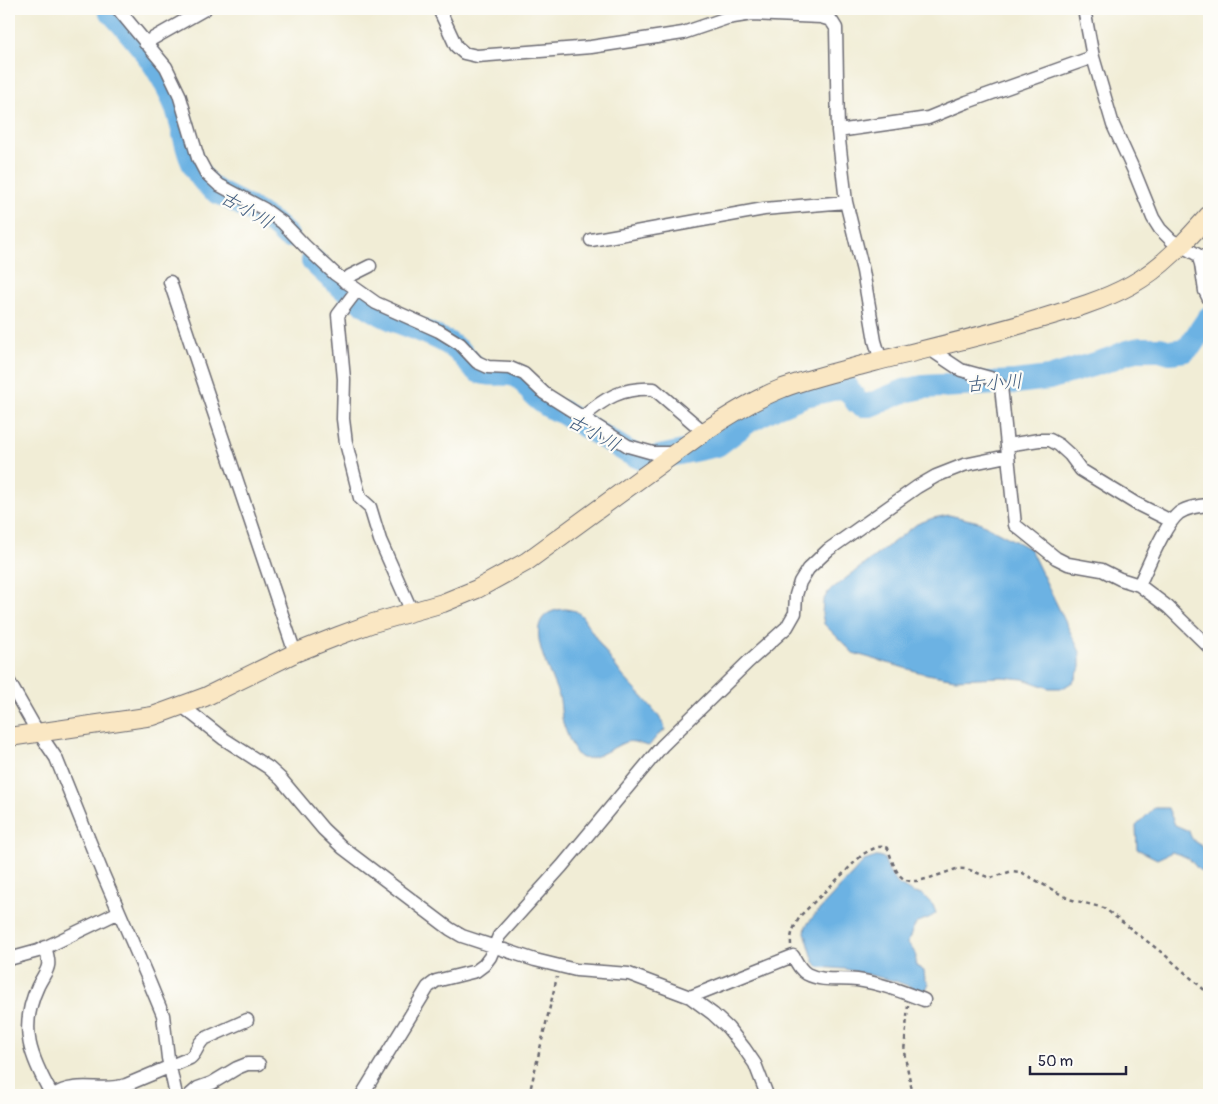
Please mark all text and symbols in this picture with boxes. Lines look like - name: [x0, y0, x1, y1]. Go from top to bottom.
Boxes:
- water label: 古小川: [216, 185, 277, 235]
- water label: 古小川: [965, 369, 1023, 397]
- water label: 古小川: [563, 409, 624, 457]
- scale bar: [1030, 1044, 1127, 1076]
- text: 50 m: [1038, 1052, 1073, 1071]

